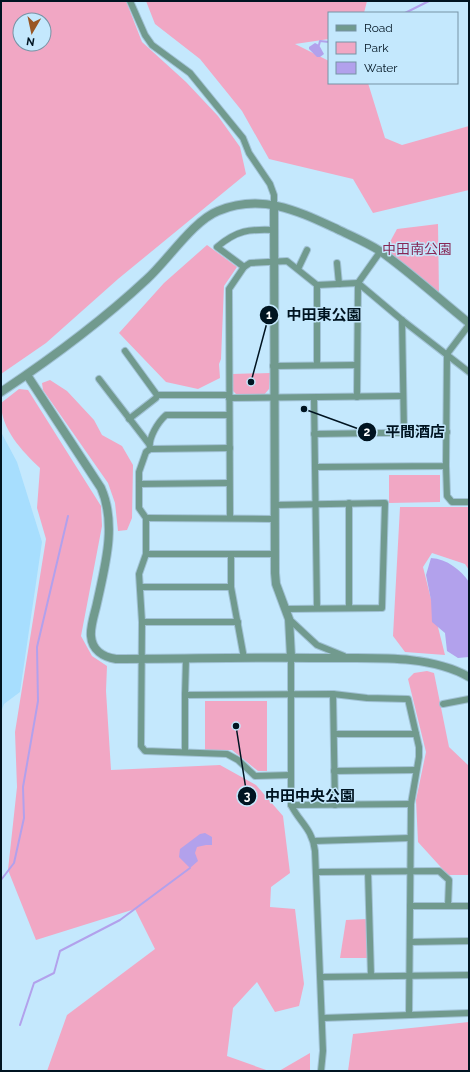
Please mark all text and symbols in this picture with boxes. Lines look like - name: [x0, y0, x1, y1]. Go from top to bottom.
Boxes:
- north arrow: [12, 12, 52, 52]
- legend: [328, 12, 458, 84]
- text: Road: [364, 21, 393, 35]
- text: N: [25, 34, 36, 48]
- text: Park: [364, 41, 389, 55]
- text: Water: [364, 61, 398, 75]
- park label: 中田南公園: [382, 241, 452, 257]
- callout: 中田東公園: [259, 301, 370, 328]
- text: 中田東公園: [286, 306, 362, 324]
- text: 1: [266, 308, 272, 322]
- callout: 平間酒店: [357, 419, 453, 446]
- text: 平間酒店: [385, 423, 445, 441]
- text: 2: [364, 425, 371, 439]
- callout: 中田中央公園: [237, 782, 363, 809]
- text: 中田中央公園: [265, 787, 355, 805]
- text: 3: [244, 789, 251, 803]

